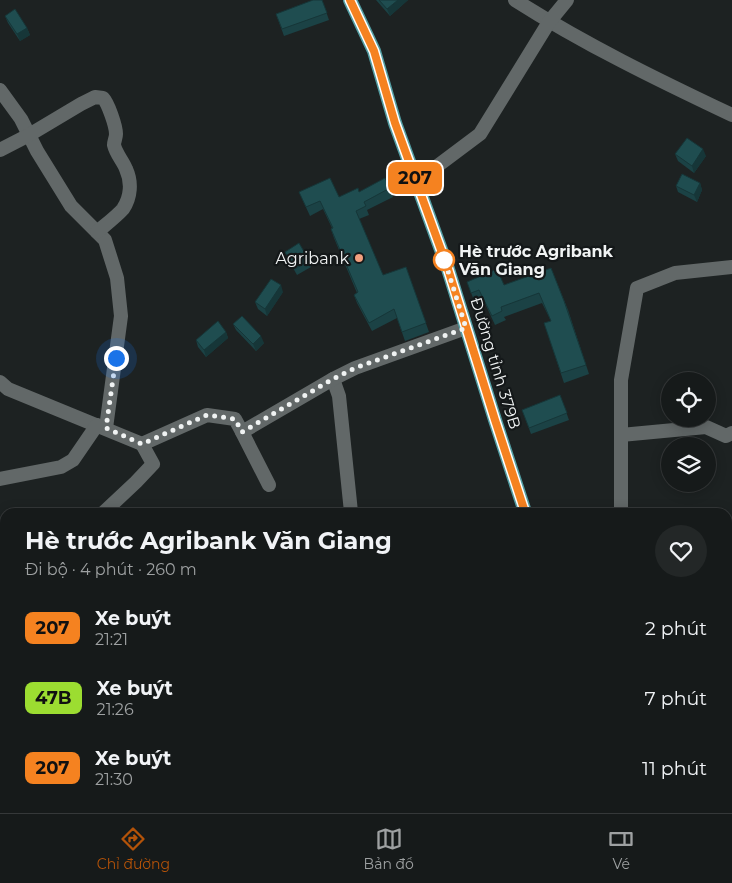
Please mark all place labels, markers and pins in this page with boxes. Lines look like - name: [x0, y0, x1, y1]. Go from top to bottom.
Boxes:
- place label: Hè trước Agribank Văn Giang: [458, 242, 614, 279]
- place label: Agribank: [275, 249, 349, 268]
- marker: Hè trước Agribank Văn Giang: [433, 249, 455, 271]
- marker: Agribank: [353, 252, 365, 264]

